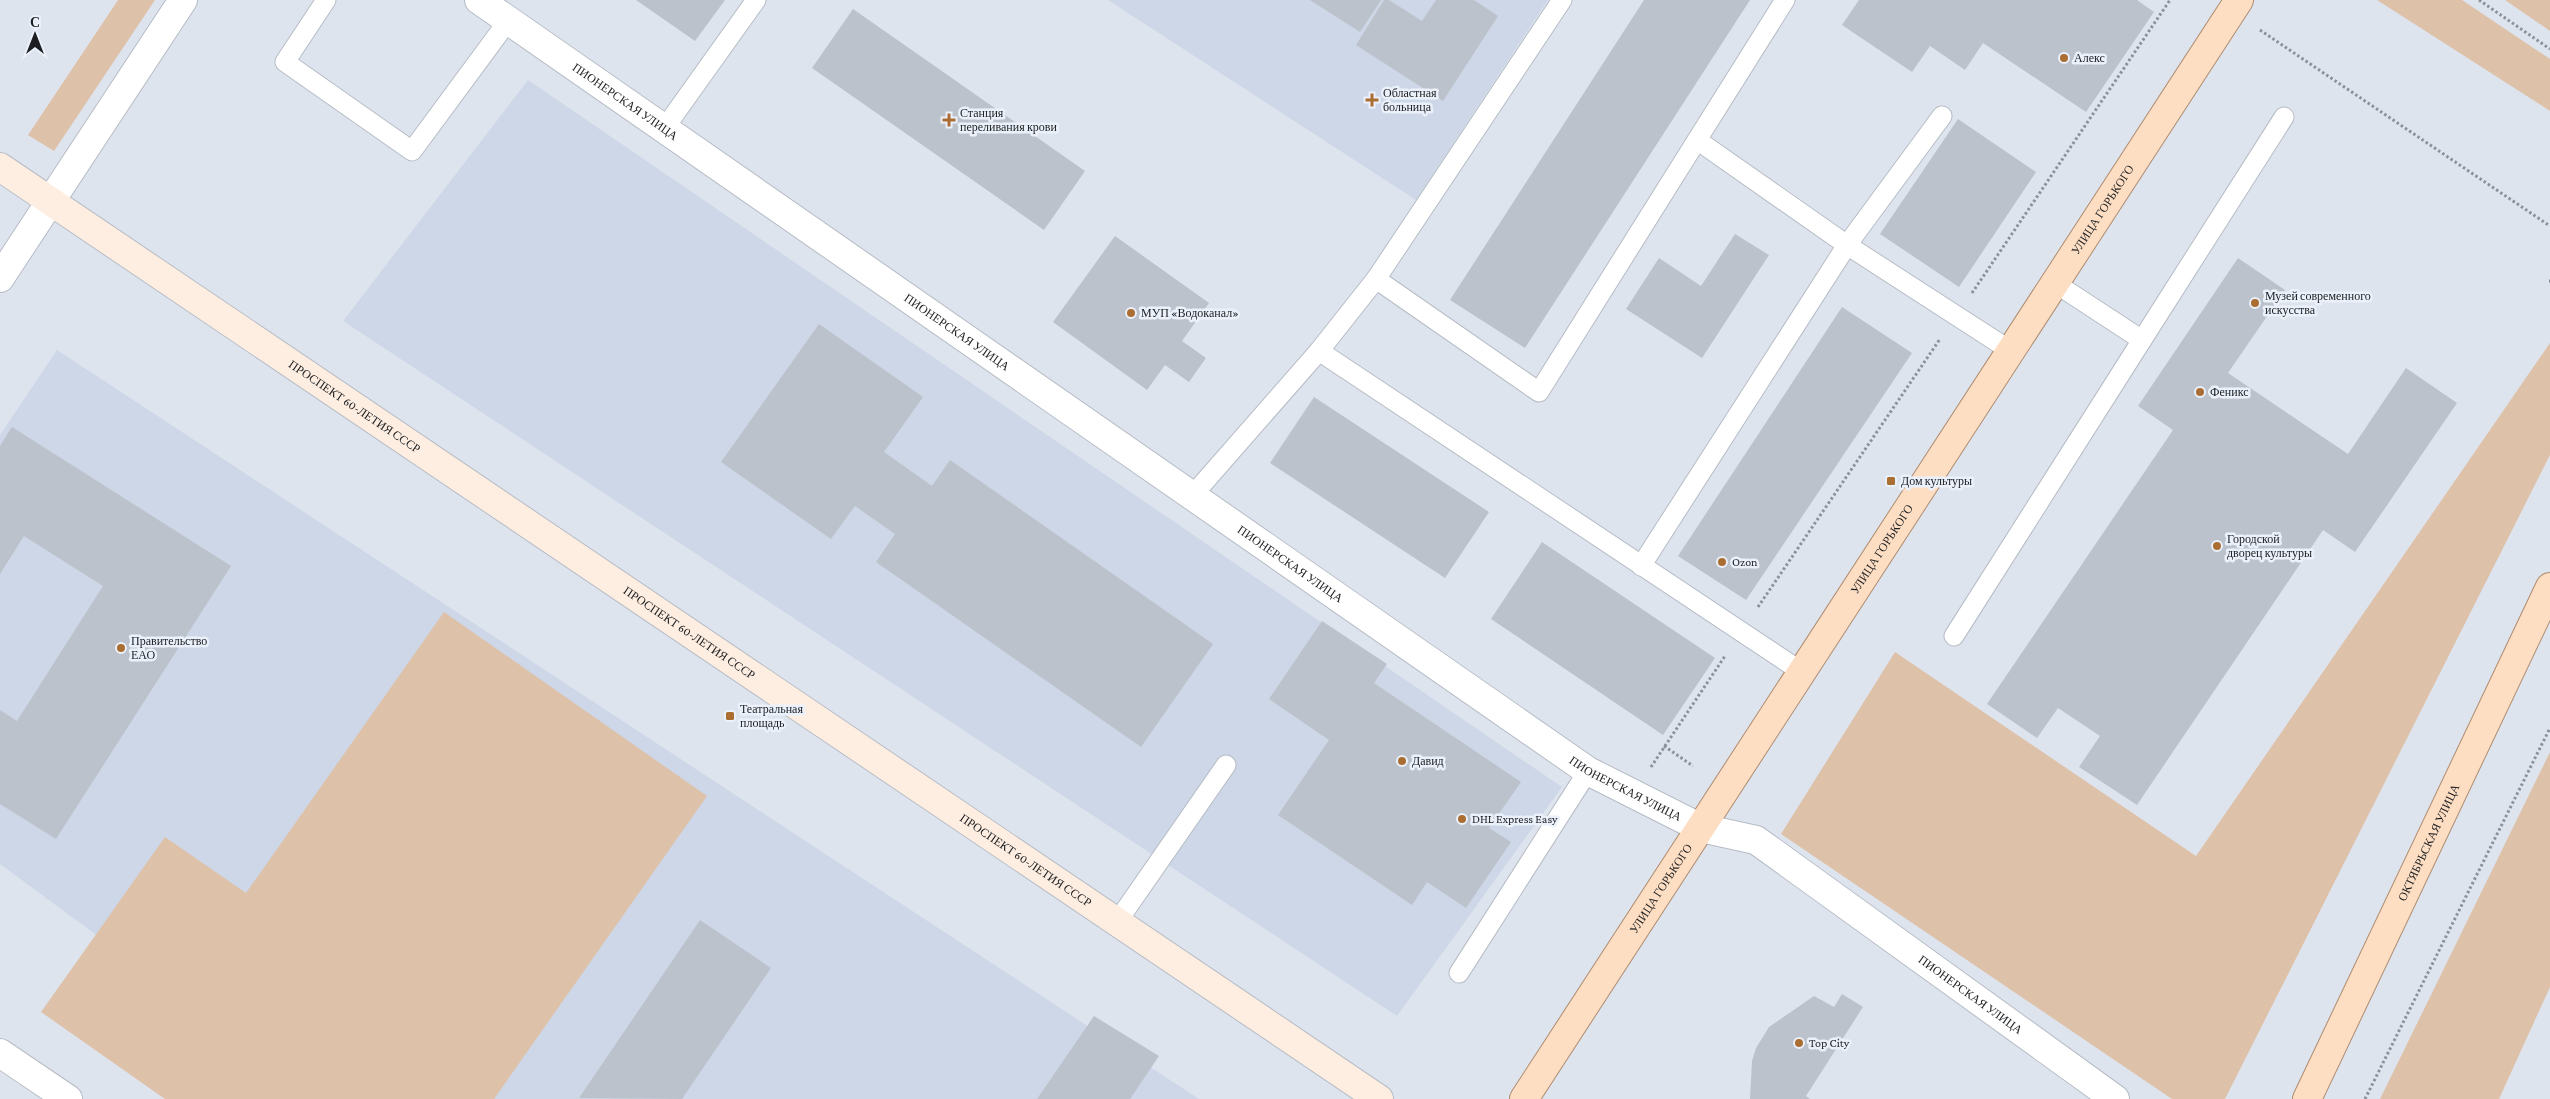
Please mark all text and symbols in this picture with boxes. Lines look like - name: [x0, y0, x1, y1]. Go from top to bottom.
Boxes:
- north arrow: [10, 10, 60, 60]
- text: С: [30, 14, 40, 30]
- place label: Алекс: [2074, 51, 2105, 65]
- marker: Алекс: [2058, 52, 2070, 64]
- street label: ПИОНЕРСКАЯ УЛИЦА: [570, 60, 681, 143]
- place label: Областная больница: [1383, 86, 1437, 114]
- marker: Областная больница: [1365, 93, 1379, 107]
- place label: Станция переливания крови: [960, 106, 1057, 134]
- marker: Станция переливания крови: [942, 113, 956, 127]
- street label: УЛИЦА ГОРЬКОГО: [2068, 162, 2137, 257]
- place label: Музей современного искусства: [2265, 289, 2371, 317]
- street label: ПИОНЕРСКАЯ УЛИЦА: [901, 291, 1013, 374]
- marker: Музей современного искусства: [2249, 297, 2261, 309]
- place label: МУП «Водоканал»: [1141, 306, 1239, 320]
- marker: МУП «Водоканал»: [1125, 307, 1137, 319]
- street label: ПРОСПЕКТ 60-ЛЕТИЯ СССР: [286, 357, 423, 456]
- place label: Феникс: [2210, 385, 2249, 399]
- marker: Феникс: [2194, 386, 2206, 398]
- place label: Дом культуры: [1901, 474, 1972, 488]
- marker: Дом культуры: [1885, 475, 1897, 487]
- street label: УЛИЦА ГОРЬКОГО: [1847, 501, 1916, 597]
- street label: ПИОНЕРСКАЯ УЛИЦА: [1235, 523, 1346, 606]
- place label: Городской дворец культуры: [2227, 532, 2312, 560]
- marker: Городской дворец культуры: [2211, 540, 2223, 552]
- place label: Ozon: [1732, 555, 1758, 569]
- marker: Ozon: [1716, 556, 1728, 568]
- street label: ПРОСПЕКТ 60-ЛЕТИЯ СССР: [621, 583, 758, 682]
- place label: Правительство ЕАО: [131, 634, 207, 662]
- marker: Правительство ЕАО: [115, 642, 127, 654]
- place label: Театральная площадь: [740, 702, 803, 730]
- marker: Театральная площадь: [724, 710, 736, 722]
- street label: ПИОНЕРСКАЯ УЛИЦА: [1567, 753, 1684, 824]
- place label: Давид: [1412, 754, 1444, 768]
- marker: Давид: [1396, 755, 1408, 767]
- street label: ОКТЯБРЬСКАЯ УЛИЦА: [2395, 781, 2463, 903]
- street label: ПРОСПЕКТ 60-ЛЕТИЯ СССР: [957, 811, 1094, 910]
- place label: DHL Express Easy: [1472, 812, 1558, 826]
- marker: DHL Express Easy: [1456, 813, 1468, 825]
- street label: УЛИЦА ГОРЬКОГО: [1627, 841, 1695, 936]
- street label: ПИОНЕРСКАЯ УЛИЦА: [1916, 952, 2026, 1037]
- place label: Top City: [1809, 1036, 1850, 1050]
- marker: Top City: [1793, 1037, 1805, 1049]

